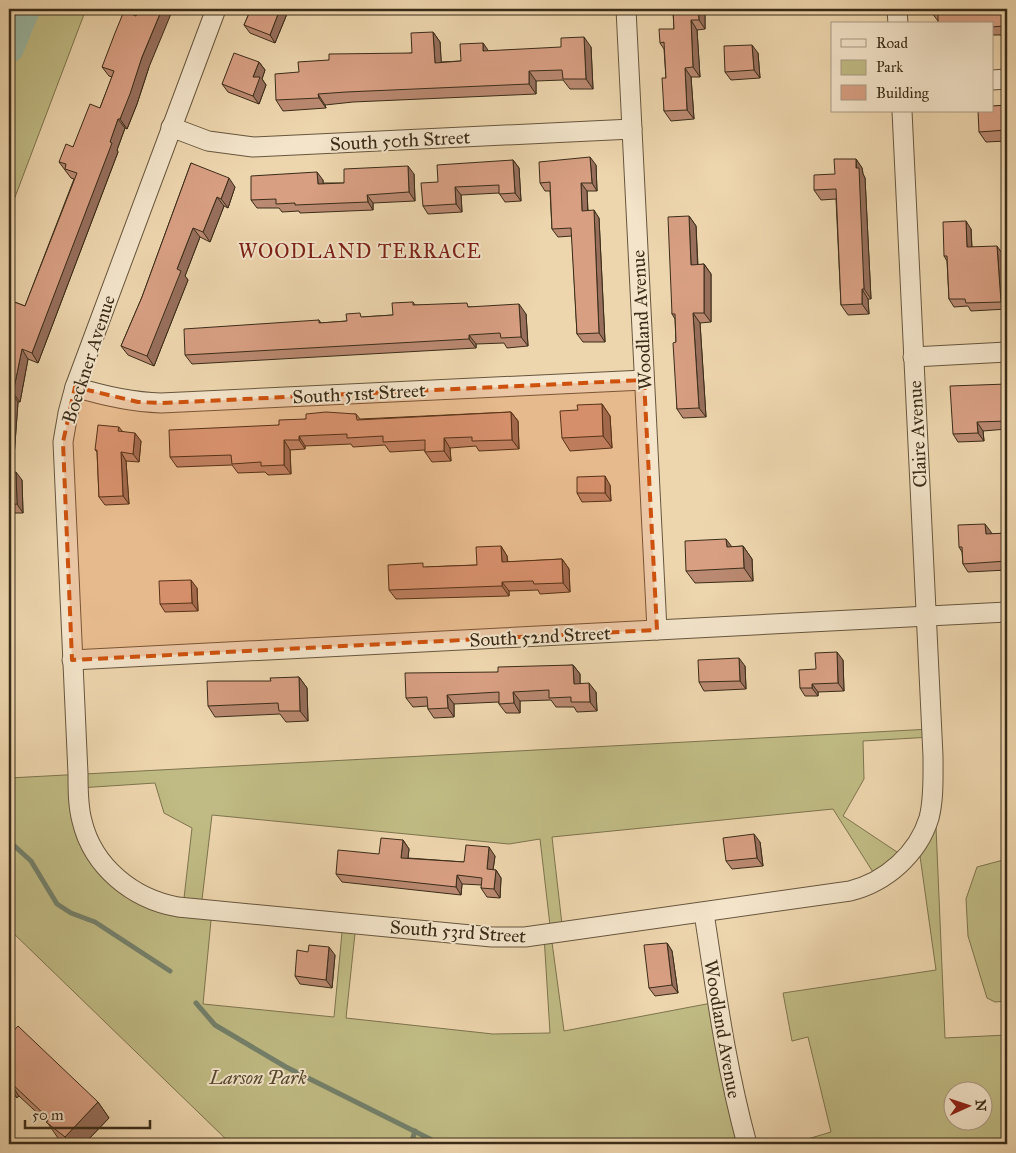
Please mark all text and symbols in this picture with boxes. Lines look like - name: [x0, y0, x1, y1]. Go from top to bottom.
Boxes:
- legend: [831, 22, 994, 112]
- text: Road: [876, 34, 908, 52]
- text: Park: [876, 58, 903, 76]
- text: Building: [876, 84, 930, 102]
- street label: South 50th Street: [329, 125, 471, 156]
- district label: WOODLAND TERRACE: [238, 239, 482, 263]
- street label: Woodland Avenue: [626, 249, 657, 391]
- street label: Boeckner Avenue: [57, 292, 120, 426]
- street label: South 51st Street: [292, 379, 427, 408]
- street label: Claire Avenue: [903, 380, 932, 488]
- street label: South 52nd Street: [469, 621, 612, 652]
- street label: South 53rd Street: [389, 915, 527, 948]
- street label: Woodland Avenue: [699, 958, 746, 1100]
- park label: Larson Park: [208, 1066, 307, 1089]
- north arrow: [944, 1080, 994, 1130]
- scale bar: [25, 1098, 150, 1130]
- text: N: [972, 1099, 989, 1112]
- text: 50 m: [32, 1106, 64, 1124]

